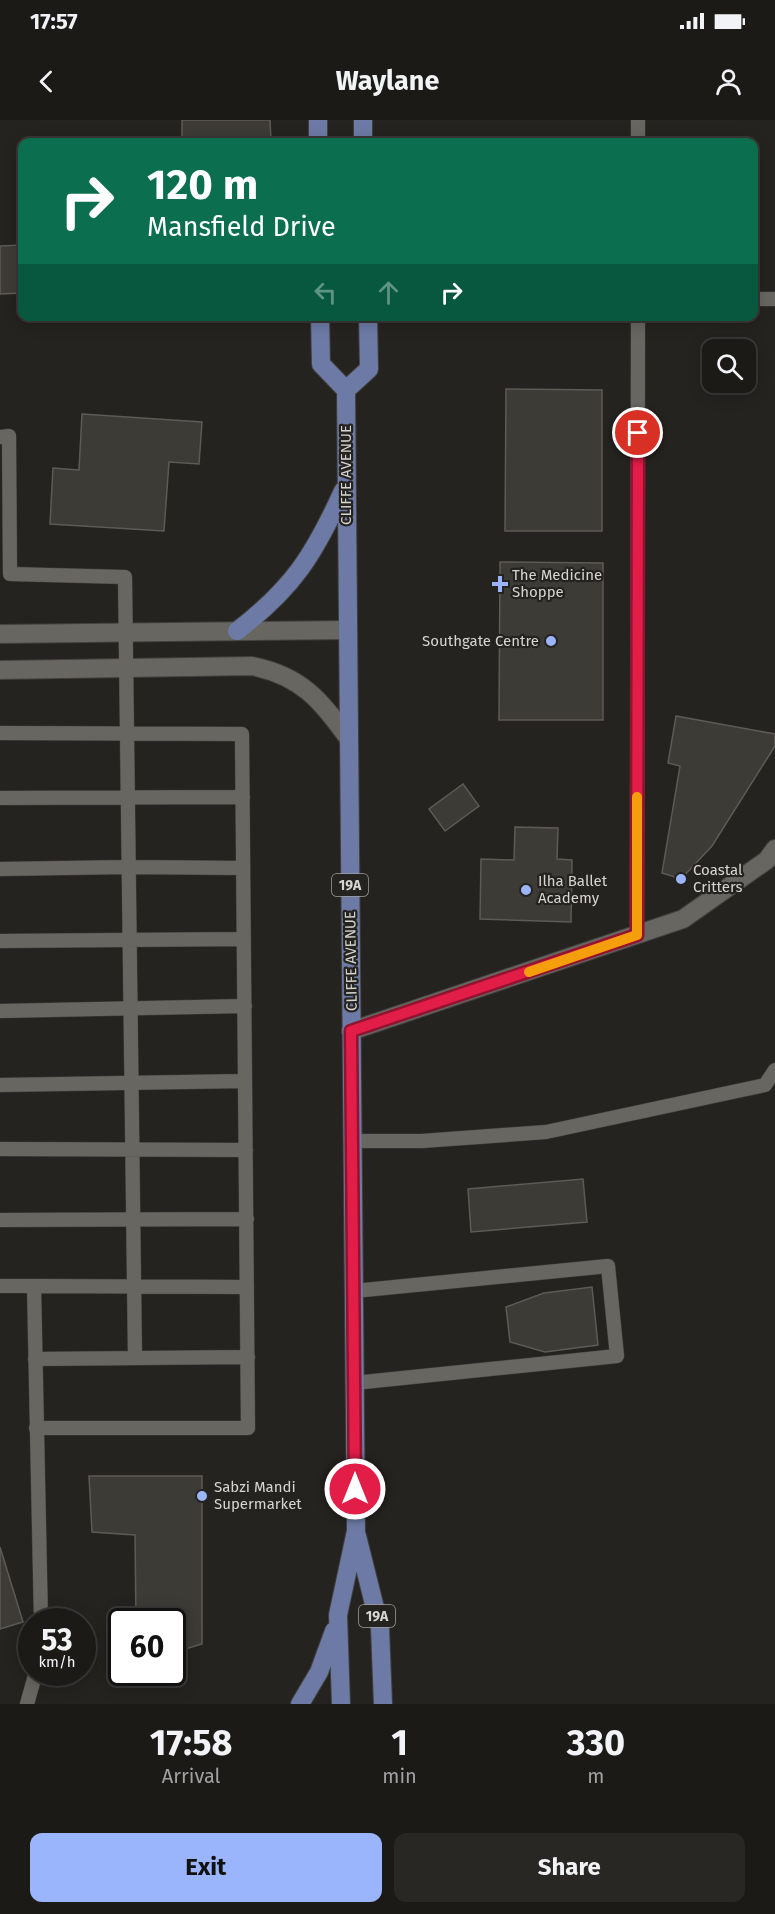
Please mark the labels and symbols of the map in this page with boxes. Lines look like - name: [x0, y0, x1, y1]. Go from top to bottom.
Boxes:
- pin: [612, 407, 663, 458]
- street label: CLIFFE AVENUE: [337, 425, 355, 525]
- place label: The Medicine Shoppe: [512, 566, 602, 601]
- marker: The Medicine Shoppe: [493, 577, 507, 591]
- place label: Southgate Centre: [422, 632, 539, 650]
- marker: Southgate Centre: [544, 634, 558, 648]
- place label: Coastal Critters: [693, 861, 743, 896]
- place label: Ilha Ballet Academy: [538, 872, 608, 907]
- marker: Coastal Critters: [674, 872, 688, 886]
- road number: 19A: [332, 874, 368, 896]
- marker: Ilha Ballet Academy: [519, 883, 533, 897]
- street label: CLIFFE AVENUE: [341, 911, 361, 1011]
- position arrow: [323, 1457, 387, 1521]
- place label: Sabzi Mandi Supermarket: [214, 1478, 302, 1513]
- marker: Sabzi Mandi Supermarket: [195, 1489, 209, 1503]
- road number: 19A: [359, 1605, 395, 1627]
- speed limit sign: 60: [108, 1608, 186, 1686]

